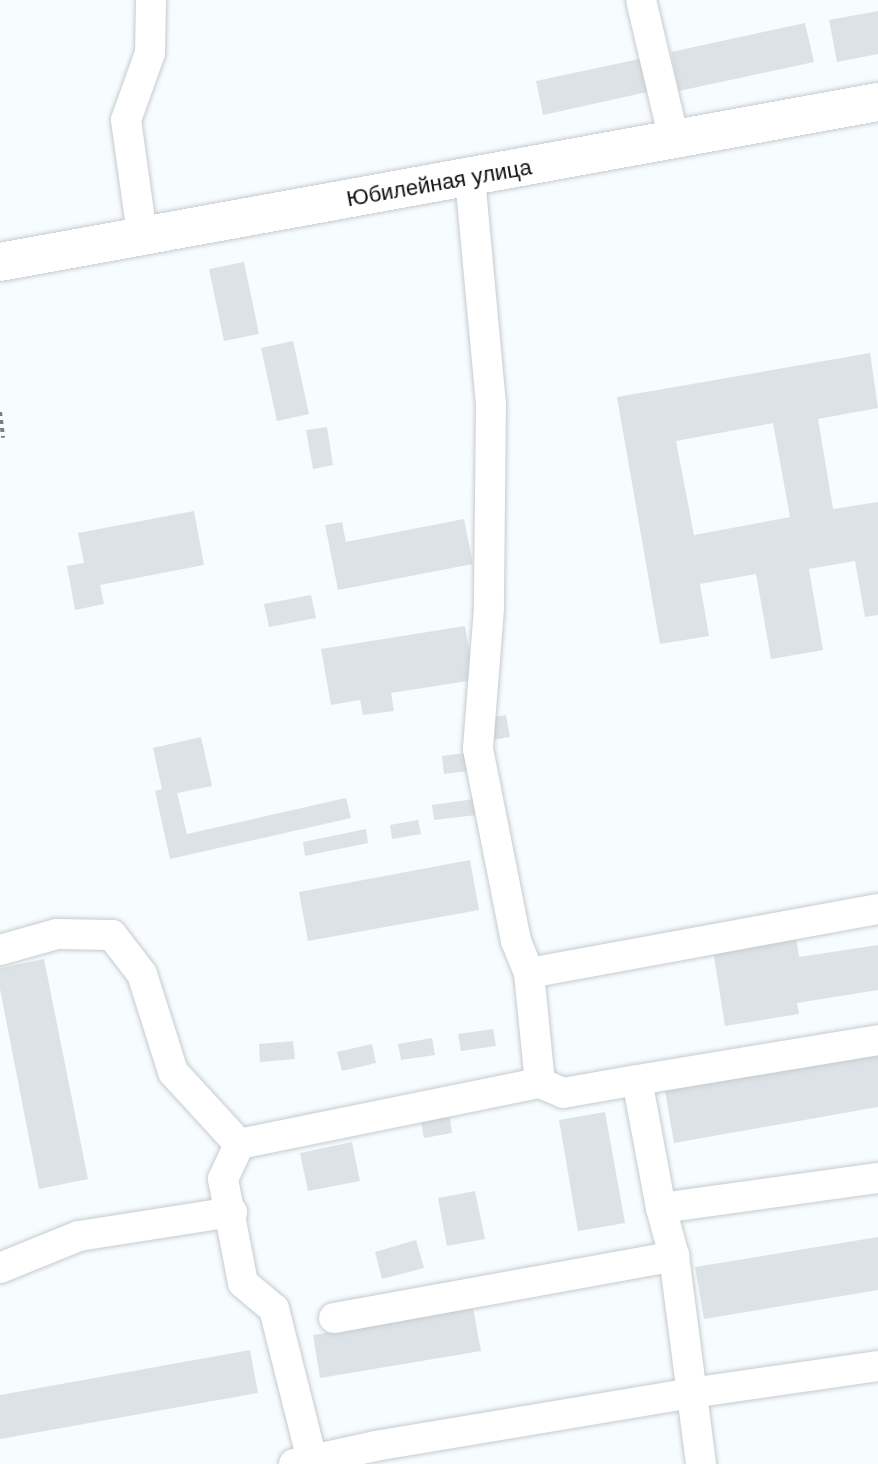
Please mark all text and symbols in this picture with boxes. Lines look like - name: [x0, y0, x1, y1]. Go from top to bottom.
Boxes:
- street label: Юбилейная улица: [344, 154, 534, 212]

